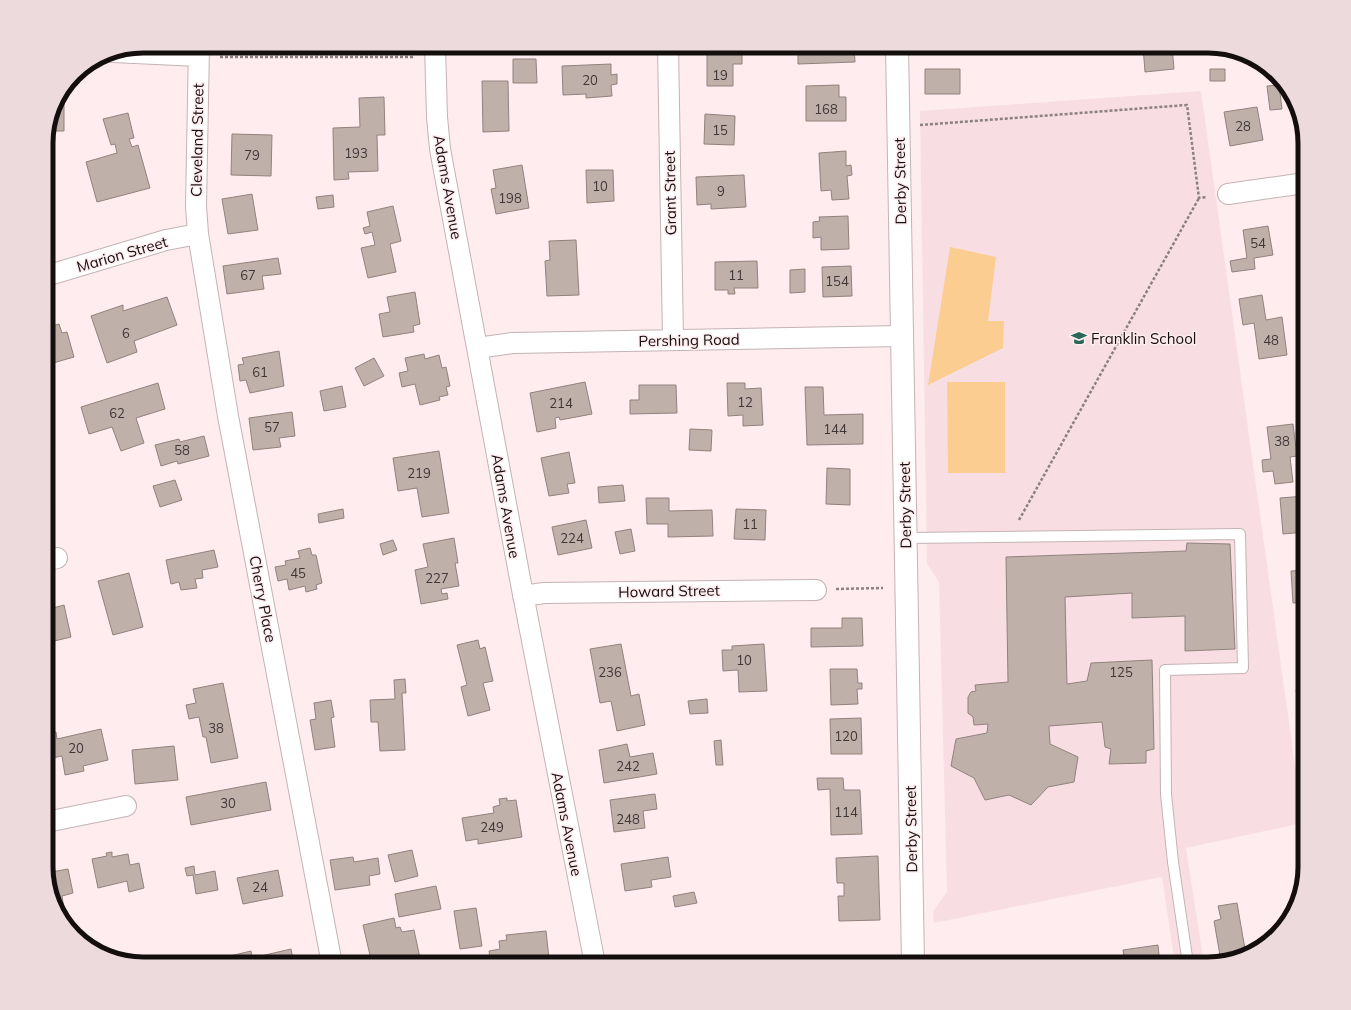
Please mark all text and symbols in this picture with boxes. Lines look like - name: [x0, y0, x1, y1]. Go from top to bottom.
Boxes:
- house number: 19: [712, 67, 728, 83]
- house number: 20: [582, 72, 598, 88]
- street label: Cleveland Street: [187, 83, 207, 197]
- house number: 168: [814, 101, 838, 117]
- house number: 28: [1235, 118, 1251, 134]
- house number: 15: [712, 122, 728, 138]
- street label: Adams Avenue: [429, 133, 467, 241]
- street label: Derby Street: [890, 137, 910, 225]
- house number: 193: [344, 145, 368, 161]
- house number: 79: [244, 147, 260, 163]
- street label: Grant Street: [660, 150, 680, 236]
- house number: 10: [592, 178, 608, 194]
- house number: 9: [717, 183, 725, 199]
- house number: 198: [498, 190, 522, 206]
- street label: Marion Street: [74, 232, 170, 276]
- house number: 54: [1250, 235, 1266, 251]
- house number: 67: [240, 267, 256, 283]
- house number: 11: [728, 267, 744, 283]
- house number: 154: [825, 273, 849, 289]
- house number: 6: [122, 325, 130, 341]
- school or university icon: Franklin School: [1070, 329, 1088, 347]
- place label: Franklin School: [1091, 329, 1196, 348]
- street label: Pershing Road: [638, 330, 740, 350]
- house number: 48: [1263, 332, 1279, 348]
- house number: 61: [252, 364, 268, 380]
- house number: 12: [737, 394, 753, 410]
- house number: 214: [549, 395, 573, 411]
- house number: 62: [109, 405, 125, 421]
- house number: 57: [264, 419, 280, 435]
- house number: 144: [823, 421, 847, 437]
- house number: 38: [1274, 433, 1290, 449]
- house number: 58: [174, 442, 190, 458]
- street label: Adams Avenue: [487, 452, 525, 560]
- street label: Derby Street: [895, 461, 915, 549]
- house number: 219: [407, 465, 431, 481]
- house number: 11: [742, 516, 758, 532]
- house number: 224: [560, 530, 584, 546]
- street label: Cherry Place: [245, 554, 281, 644]
- house number: 45: [290, 565, 306, 581]
- house number: 227: [425, 570, 449, 586]
- street label: Howard Street: [618, 581, 720, 601]
- house number: 10: [736, 652, 752, 668]
- house number: 236: [598, 664, 622, 680]
- house number: 125: [1109, 664, 1133, 680]
- house number: 38: [208, 720, 224, 736]
- house number: 120: [834, 728, 858, 744]
- house number: 20: [68, 740, 84, 756]
- house number: 242: [616, 758, 640, 774]
- street label: Adams Avenue: [548, 770, 586, 878]
- street label: Derby Street: [901, 785, 921, 873]
- house number: 30: [220, 795, 236, 811]
- house number: 114: [834, 804, 858, 820]
- house number: 248: [616, 811, 640, 827]
- house number: 249: [480, 819, 504, 835]
- house number: 24: [252, 879, 268, 895]

